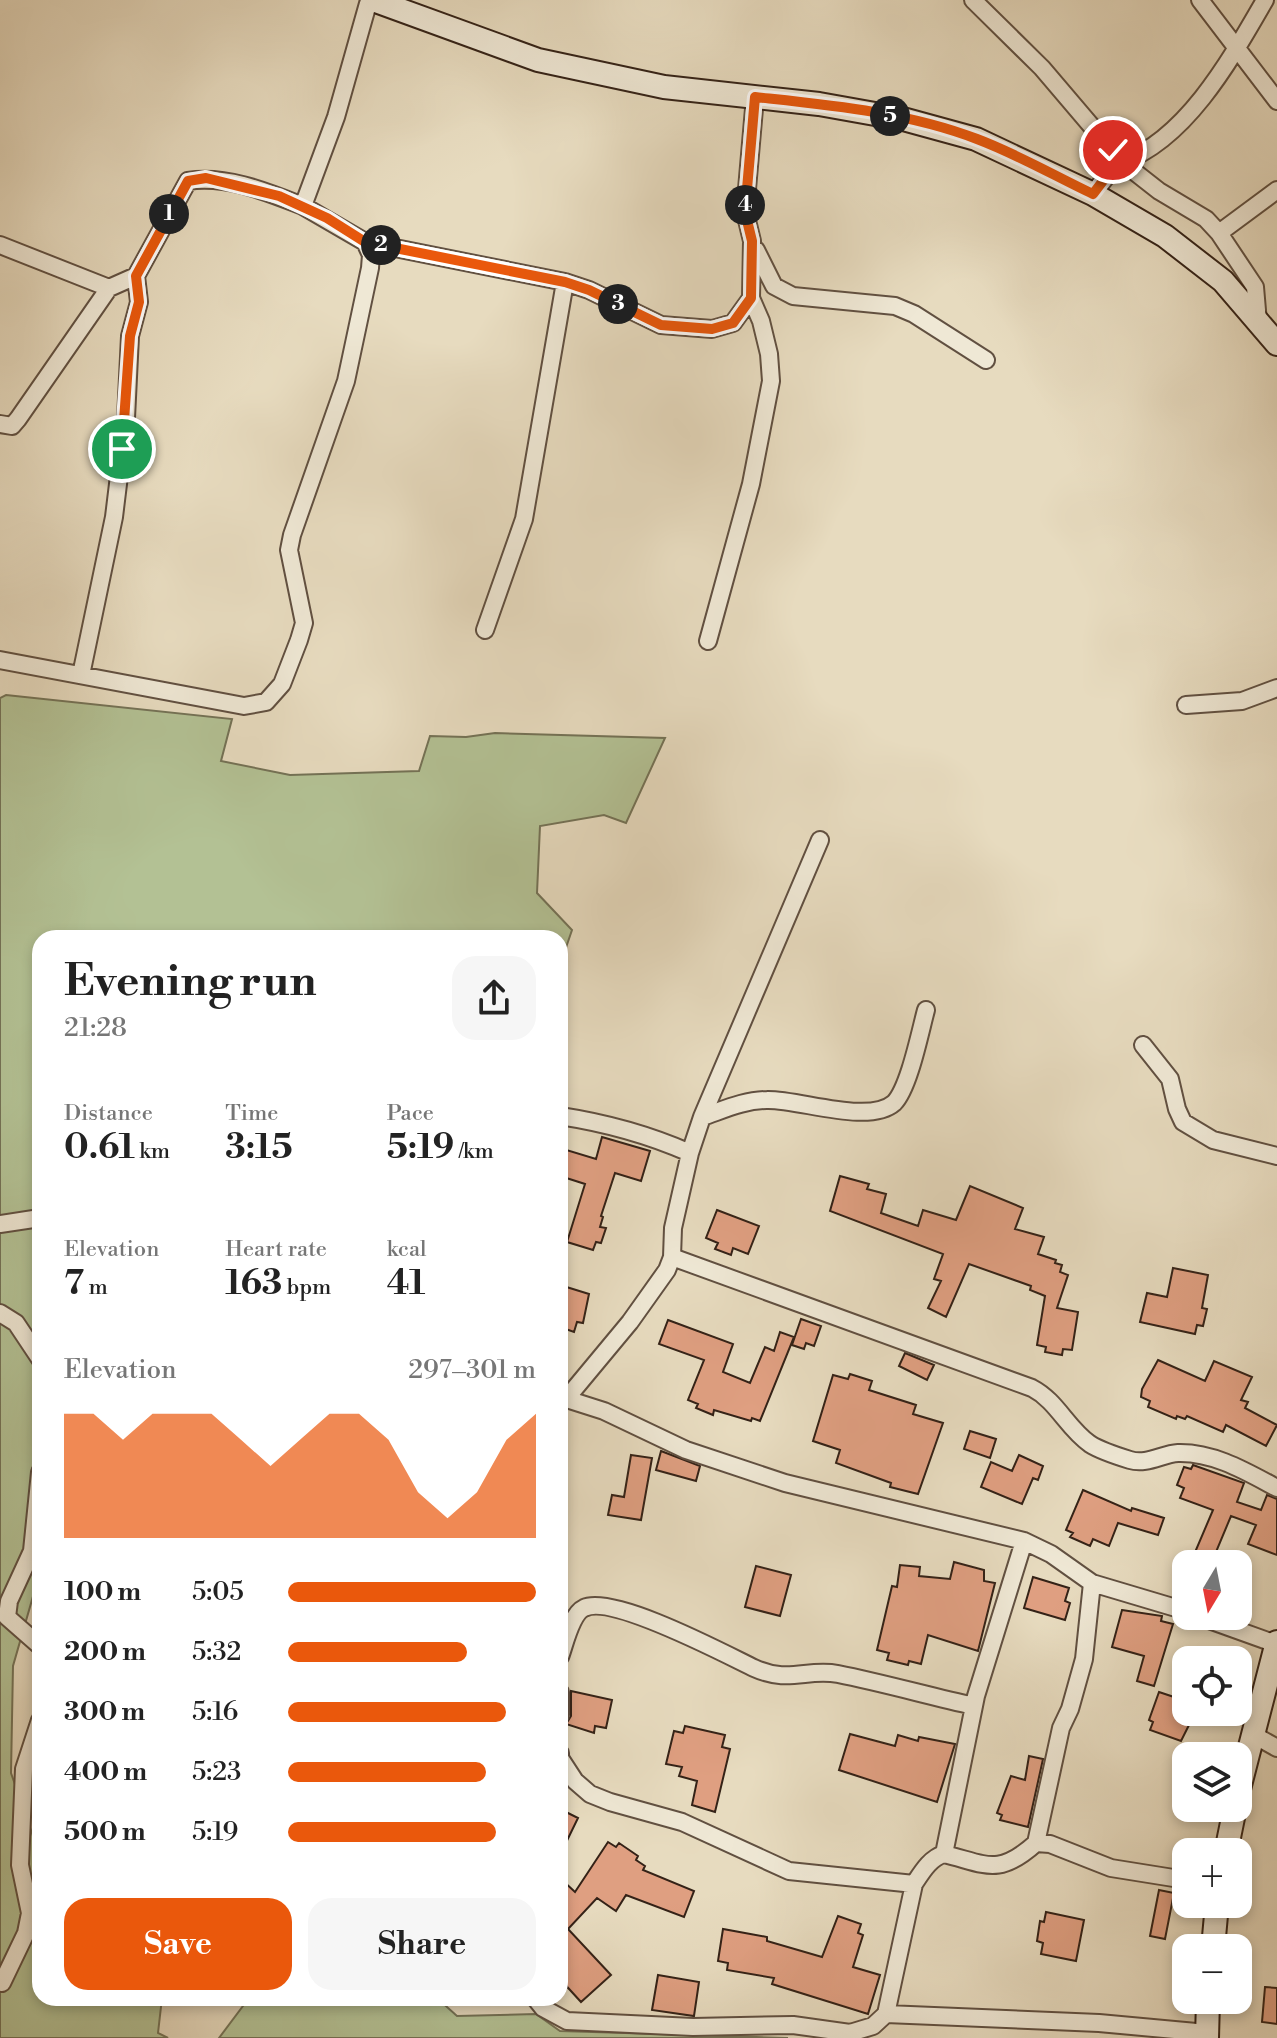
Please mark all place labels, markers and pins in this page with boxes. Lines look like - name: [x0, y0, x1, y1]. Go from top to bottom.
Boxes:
- pin: 5: [870, 96, 910, 136]
- pin: [1079, 116, 1147, 184]
- pin: 4: [725, 185, 765, 225]
- pin: 1: [149, 194, 189, 234]
- pin: 2: [361, 225, 401, 265]
- pin: 3: [598, 284, 638, 324]
- pin: [88, 415, 156, 483]

